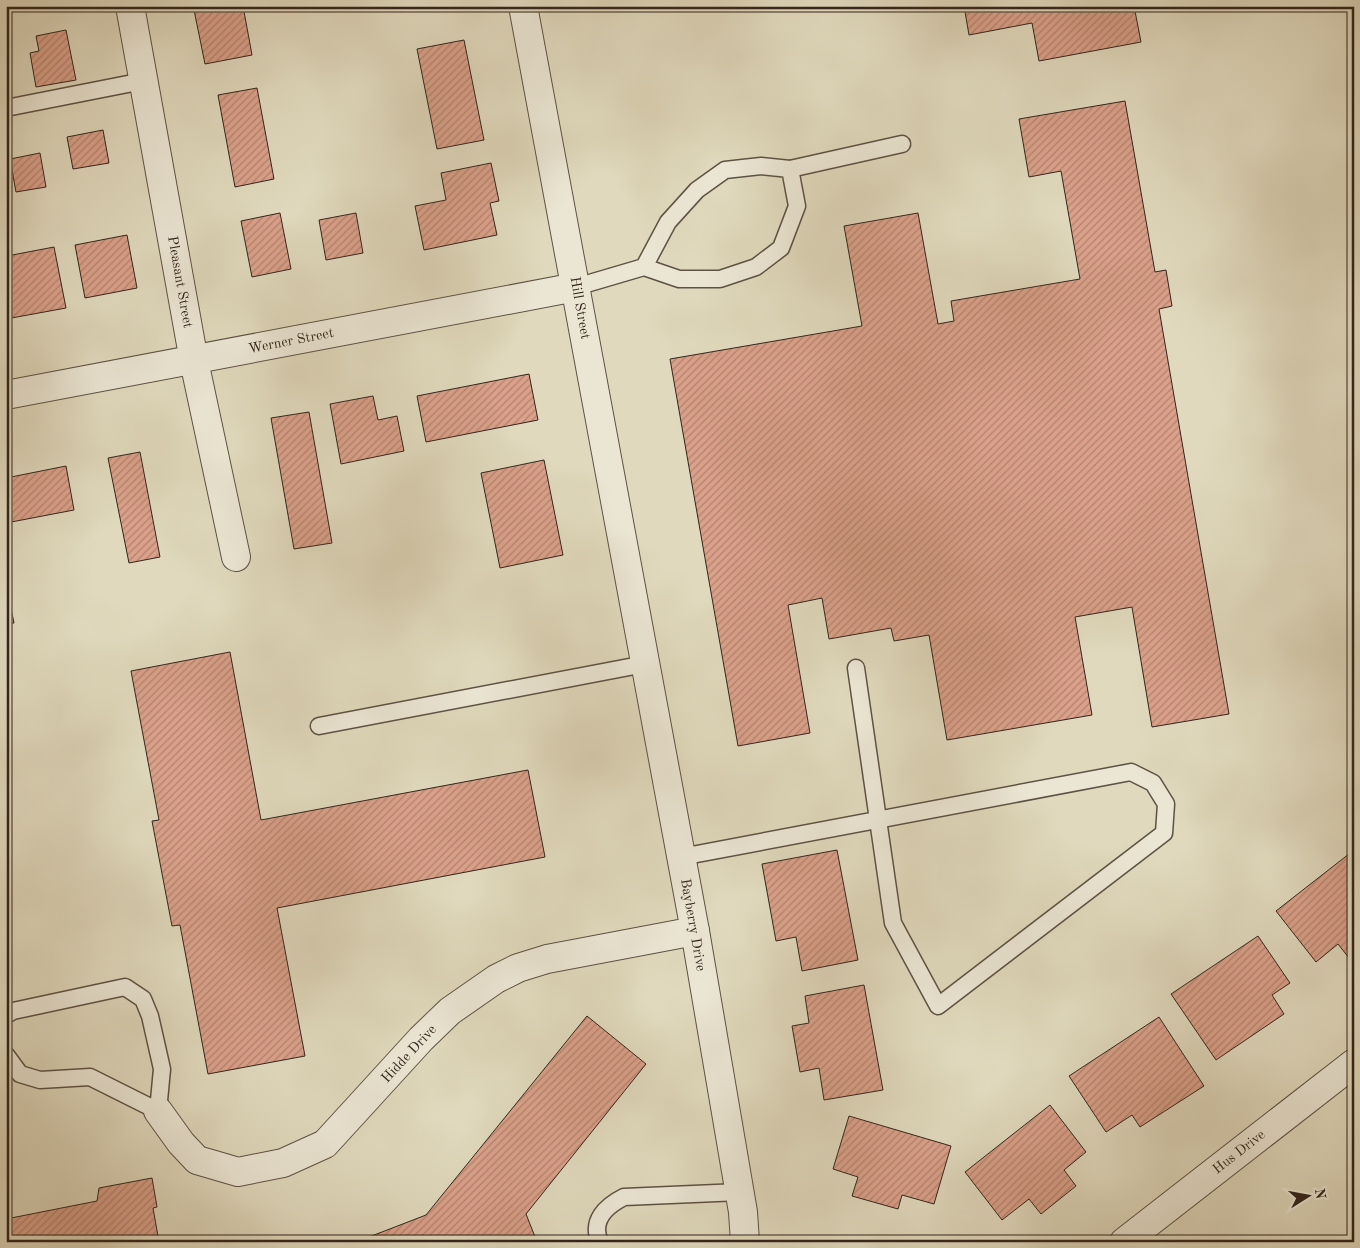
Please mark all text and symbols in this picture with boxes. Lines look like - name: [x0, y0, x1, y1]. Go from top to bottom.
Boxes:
- street label: Pleasant Street: [165, 235, 195, 329]
- street label: Hill Street: [568, 276, 592, 341]
- street label: Werner Street: [247, 326, 335, 356]
- street label: Bayberry Drive: [678, 878, 708, 972]
- street label: Hidde Drive: [379, 1022, 439, 1086]
- street label: Hus Drive: [1210, 1127, 1268, 1177]
- north arrow: [1282, 1170, 1332, 1220]
- text: N: [1312, 1187, 1328, 1201]

